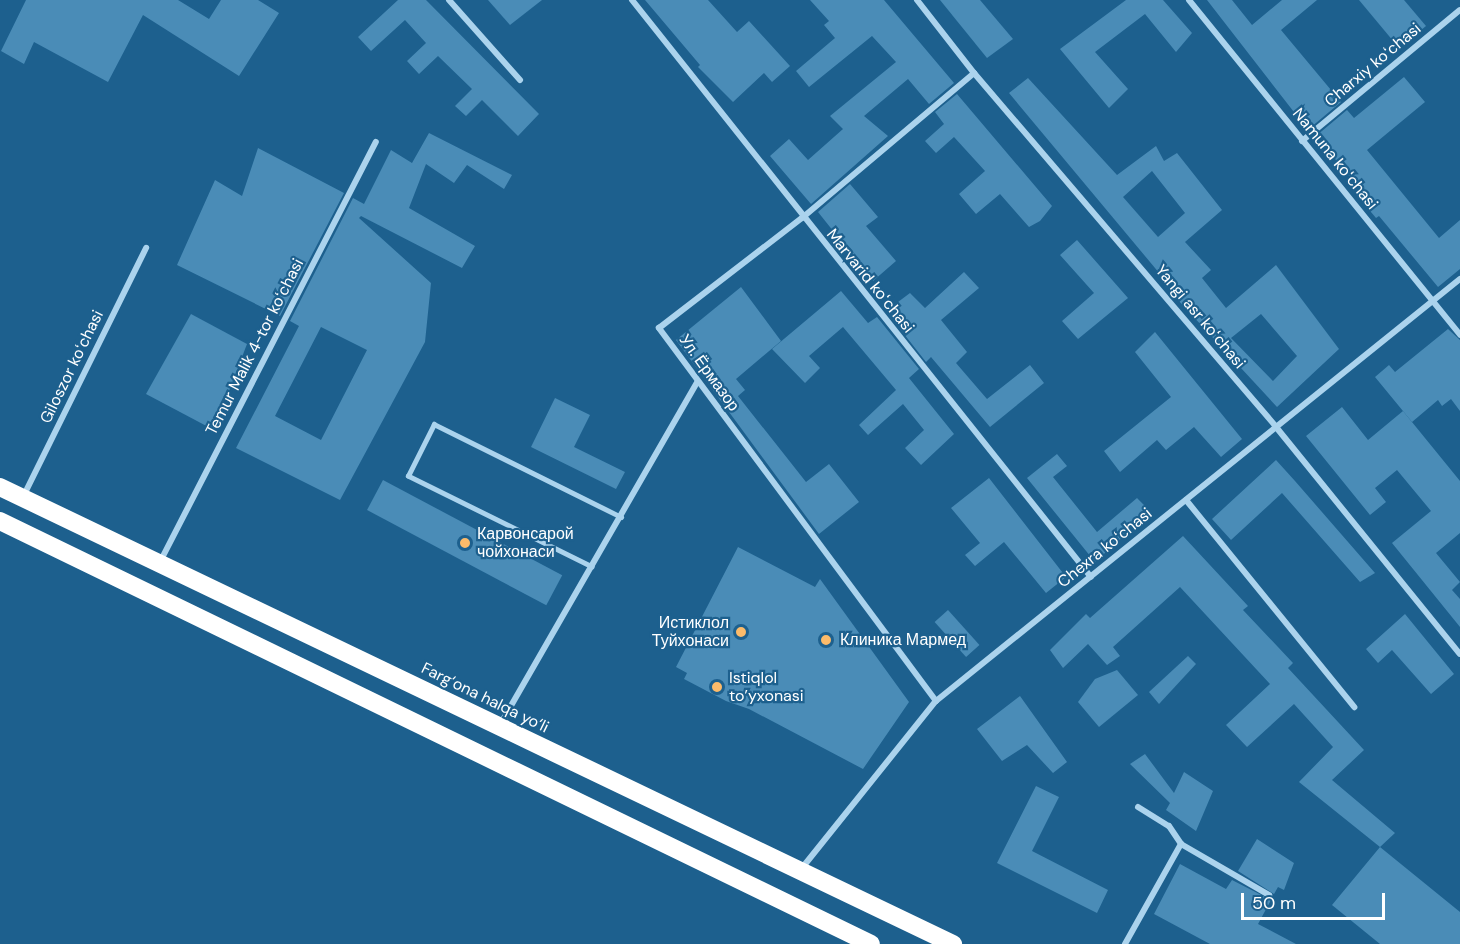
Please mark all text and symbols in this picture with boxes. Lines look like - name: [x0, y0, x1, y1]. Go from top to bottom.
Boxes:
- street label: Charxiy koʻchasi: [1321, 19, 1425, 111]
- street label: Namuna koʻchasi: [1288, 104, 1382, 214]
- street label: Marvarid koʻchasi: [822, 225, 918, 337]
- street label: Temur Malik 4-tor koʻchasi: [202, 255, 308, 439]
- street label: Yangi asr koʻchasi: [1151, 261, 1249, 373]
- street label: Giloszor koʻchasi: [36, 307, 108, 427]
- street label: Ул. Ёрмазор: [675, 331, 743, 415]
- street label: Chexra koʻchasi: [1054, 504, 1156, 592]
- place label: Карвонсарой чойхонаси: [477, 524, 574, 562]
- marker: Карвонсарой чойхонаси: [458, 536, 472, 550]
- place label: Истиклол Туйхонаси: [652, 613, 729, 651]
- marker: Истиклол Туйхонаси: [734, 625, 748, 639]
- place label: Клиника Мармед: [840, 630, 966, 650]
- marker: Клиника Мармед: [817, 631, 835, 649]
- street label: Farg‘ona halqa yo‘li: [418, 659, 552, 737]
- place label: Istiqlol to’yxonasi: [729, 668, 804, 706]
- marker: Istiqlol to’yxonasi: [710, 680, 724, 694]
- scale bar: [1244, 881, 1388, 919]
- text: 50 m: [1252, 891, 1296, 915]

